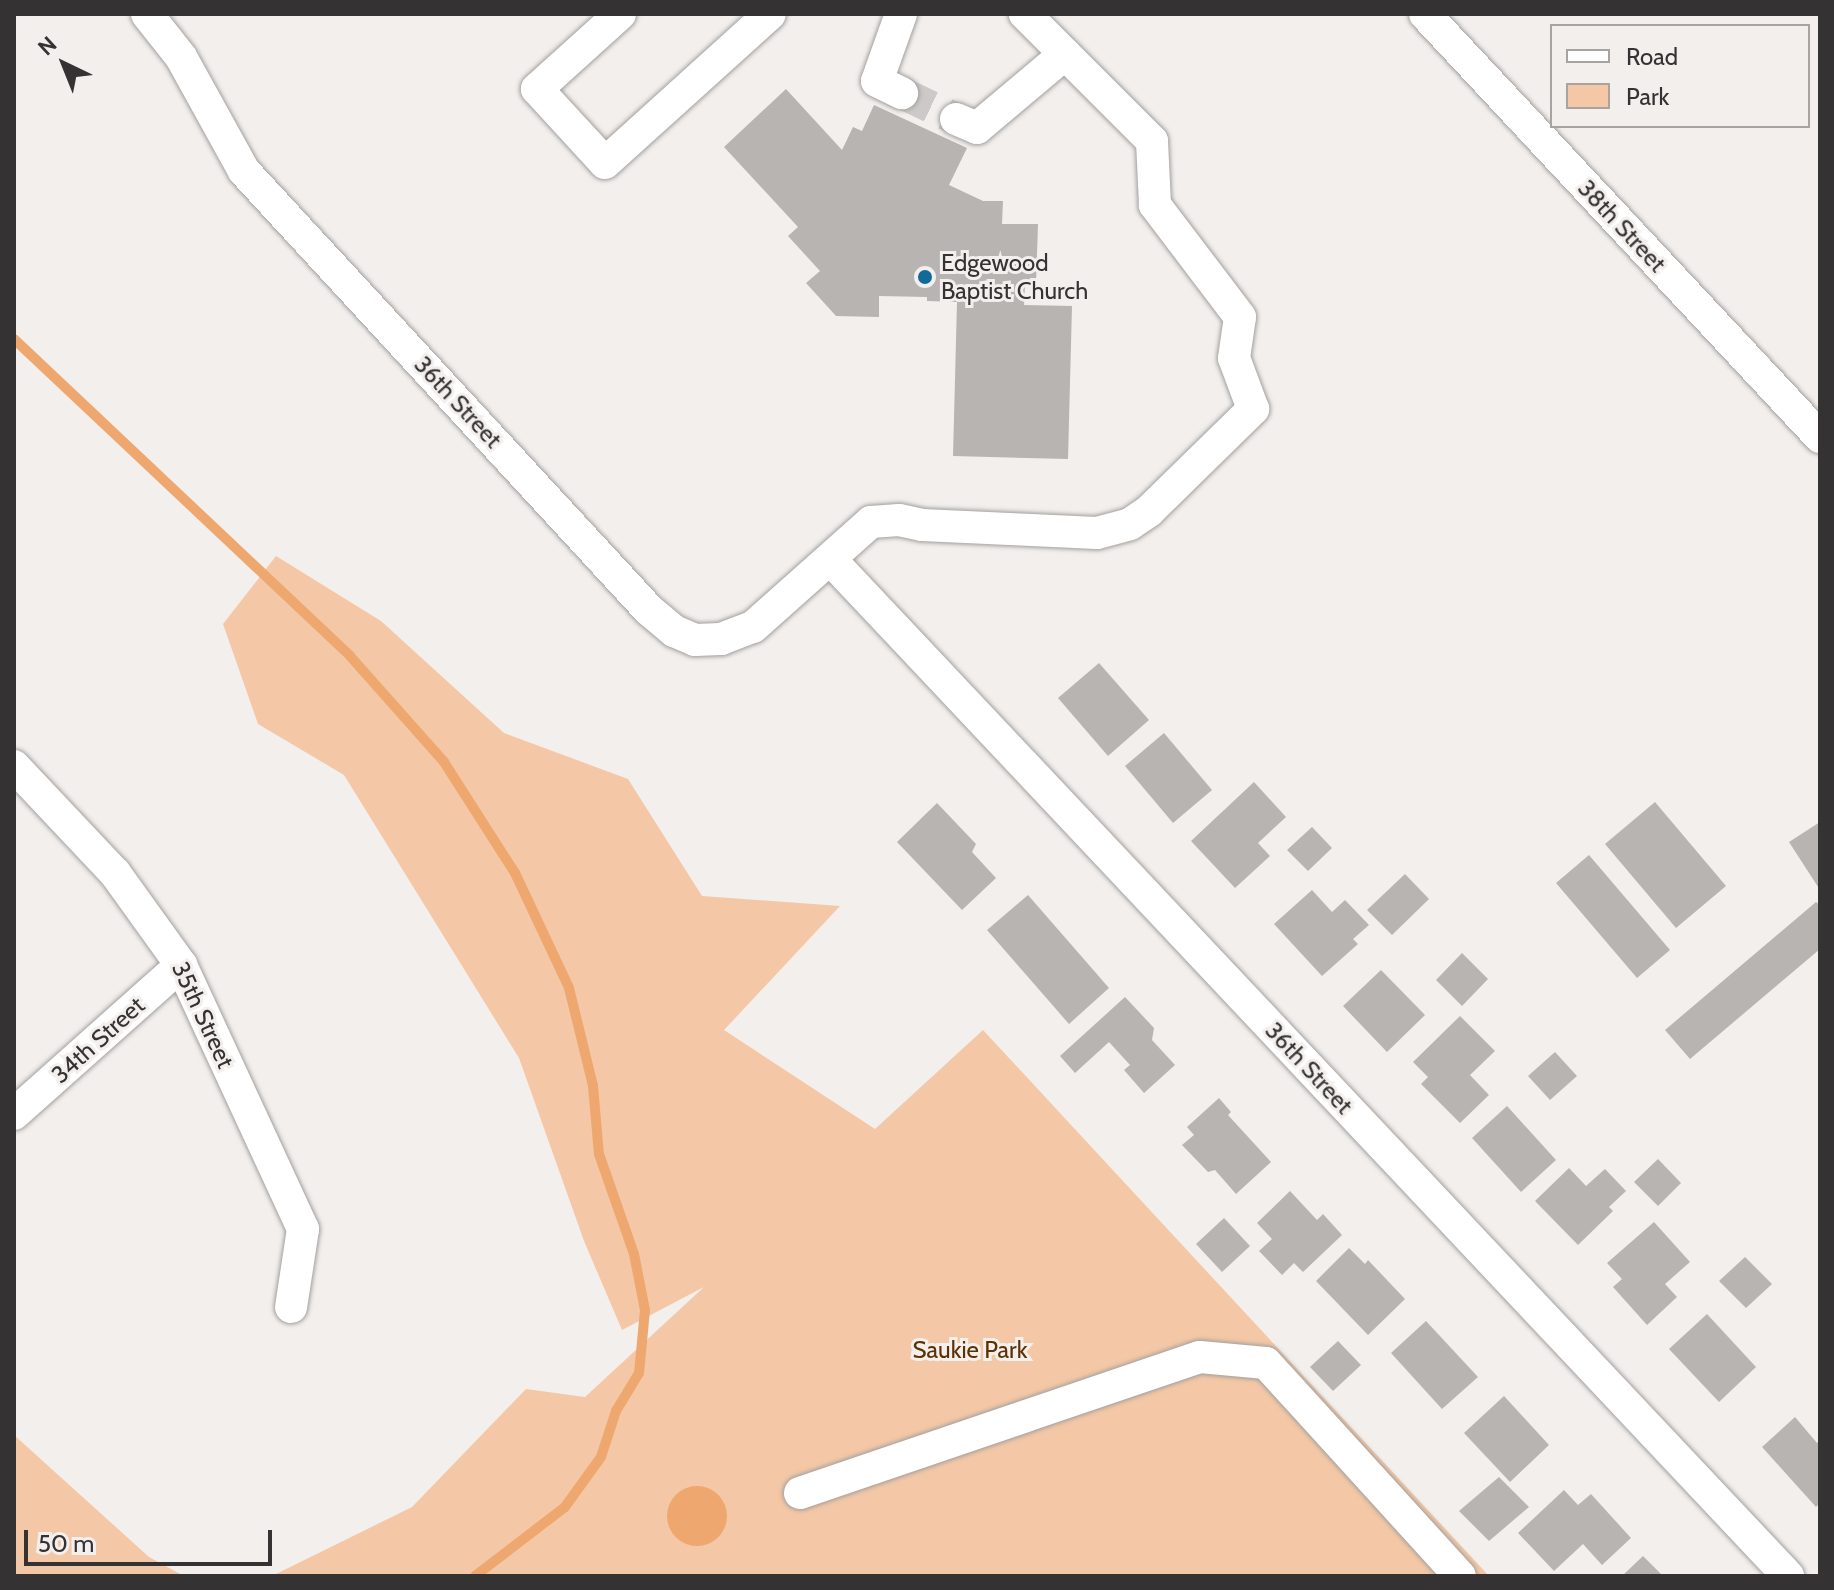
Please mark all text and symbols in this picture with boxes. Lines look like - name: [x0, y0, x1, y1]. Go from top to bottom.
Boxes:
- north arrow: [24, 24, 104, 104]
- legend: [1550, 24, 1810, 128]
- text: N: [32, 31, 62, 61]
- text: Road: [1626, 42, 1678, 71]
- text: Park: [1626, 82, 1669, 111]
- street label: 38th Street: [1572, 174, 1672, 278]
- place label: Edgewood Baptist Church: [941, 249, 1088, 305]
- marker: Edgewood Baptist Church: [916, 268, 934, 286]
- street label: 36th Street: [408, 350, 508, 454]
- street label: 35th Street: [166, 957, 240, 1073]
- street label: 34th Street: [46, 991, 150, 1089]
- street label: 36th Street: [1259, 1016, 1359, 1120]
- park label: Saukie Park: [913, 1336, 1027, 1364]
- scale bar: [28, 1514, 276, 1564]
- text: 50 m: [38, 1529, 94, 1558]

